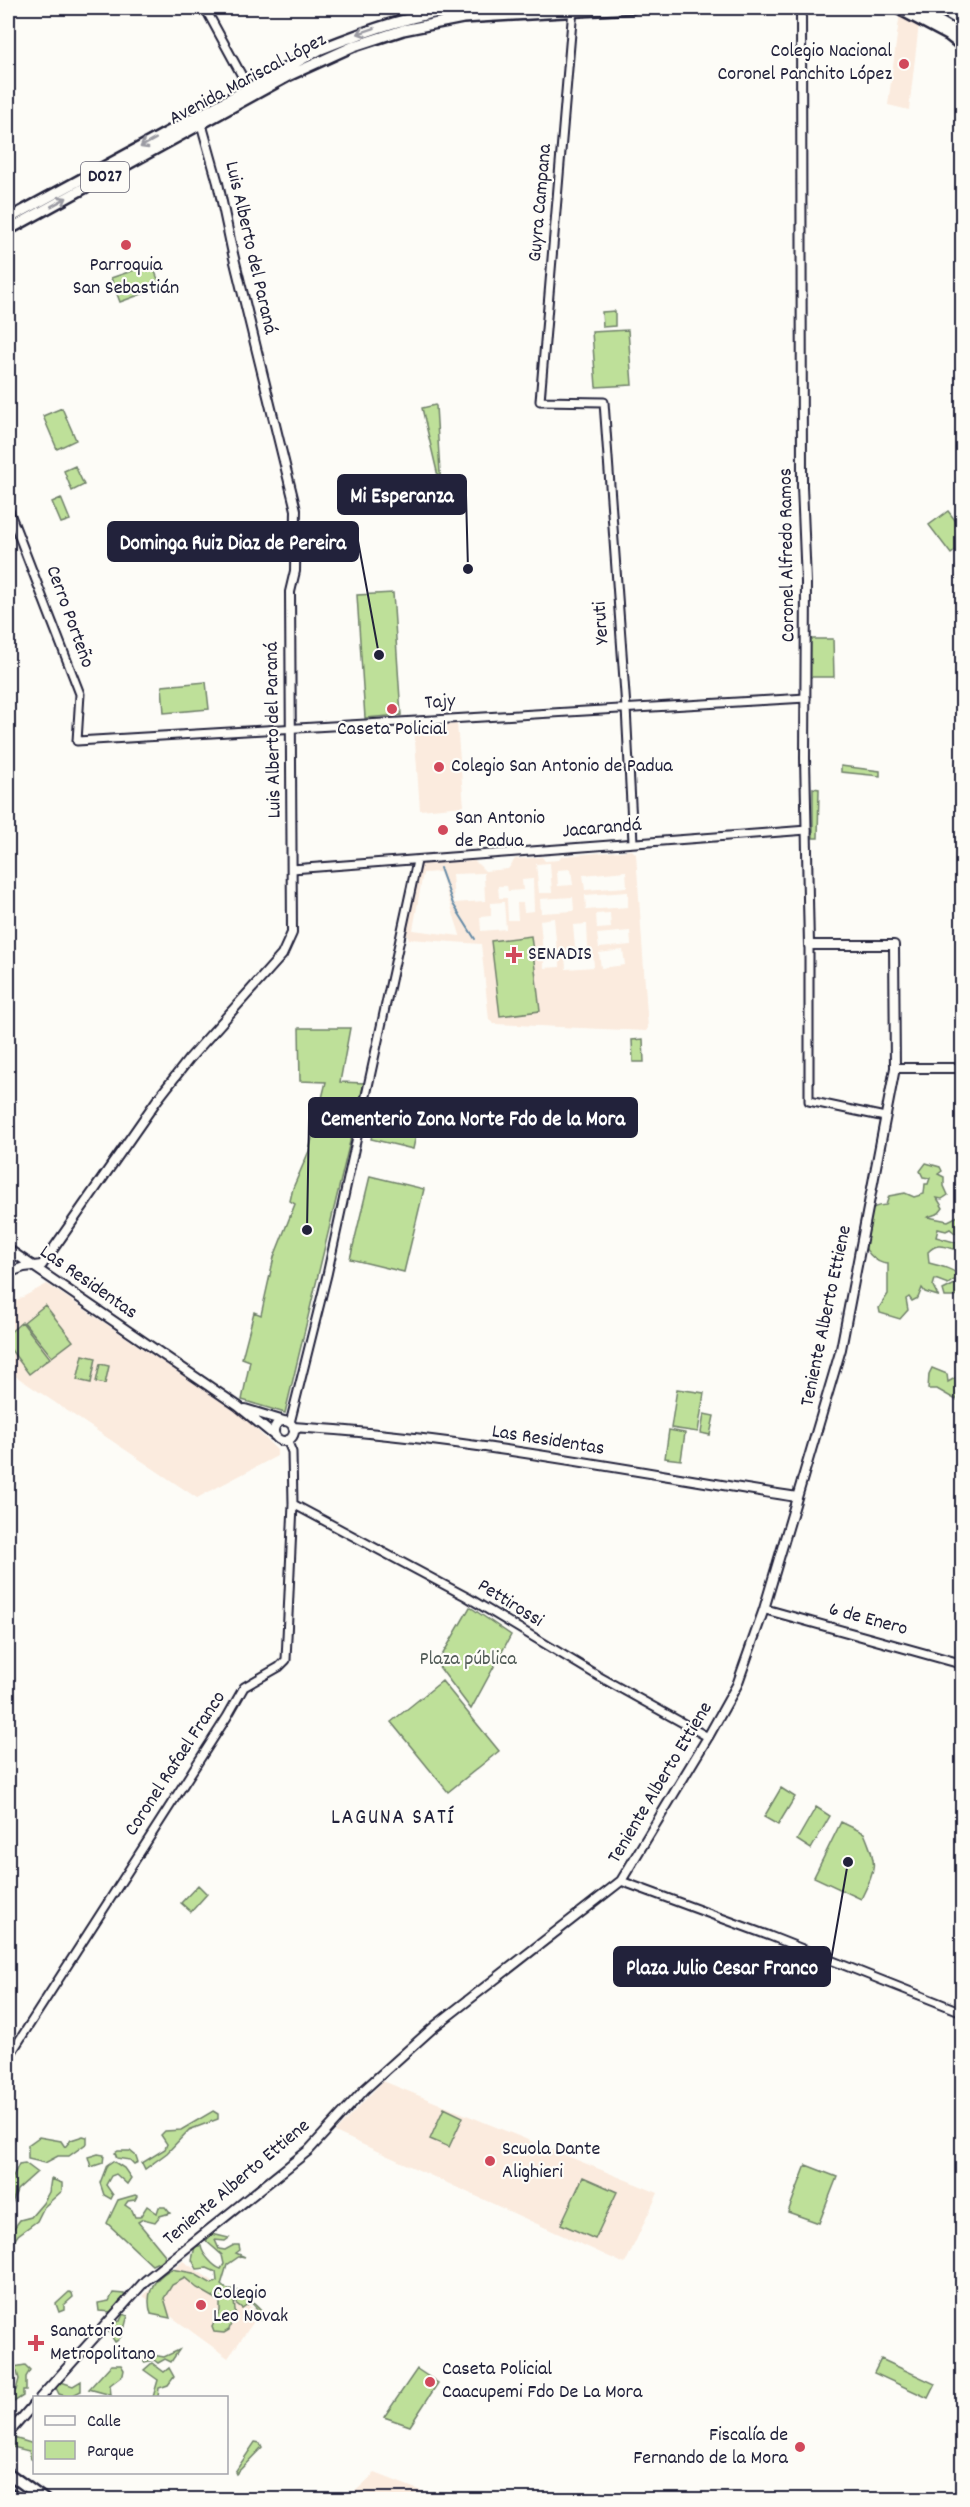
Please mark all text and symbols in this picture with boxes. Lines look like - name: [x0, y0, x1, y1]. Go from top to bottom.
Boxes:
- street label: Avenida Mariscal López: [164, 27, 332, 133]
- one-way arrow: [357, 27, 376, 38]
- place label: Colegio Nacional Coronel Panchito López: [717, 38, 892, 89]
- marker: Colegio Nacional Coronel Panchito López: [897, 57, 911, 71]
- one-way arrow: [140, 137, 157, 149]
- street label: Guyra Campana: [522, 142, 560, 263]
- street label: Luis Alberto del Paraná: [216, 159, 284, 337]
- road number: D027: [81, 162, 129, 192]
- one-way arrow: [50, 196, 67, 208]
- marker: Parroquia San Sebastián: [119, 238, 133, 252]
- place label: Parroquia San Sebastián: [73, 252, 179, 303]
- street label: Coronel Alfredo Ramos: [772, 468, 804, 642]
- callout: Mi Esperanza: [338, 475, 466, 514]
- text: Mi Esperanza: [350, 483, 455, 513]
- callout: Dominga Ruiz Diaz de Pereira: [108, 522, 358, 561]
- text: Dominga Ruiz Diaz de Pereira: [120, 530, 347, 560]
- street label: Cerro Porteño: [38, 562, 100, 672]
- street label: Yeruti: [587, 600, 617, 646]
- street label: Luis Alberto del Paraná: [258, 641, 290, 819]
- street label: Tajy: [424, 688, 457, 718]
- marker: Caseta Policial: [385, 702, 399, 716]
- place label: Caseta Policial: [337, 716, 447, 744]
- place label: Colegio San Antonio de Padua: [451, 753, 673, 781]
- marker: Colegio San Antonio de Padua: [432, 760, 446, 774]
- place label: San Antonio de Padua: [455, 805, 545, 856]
- street label: Jacarandá: [561, 812, 643, 846]
- marker: San Antonio de Padua: [436, 823, 450, 837]
- place label: SENADIS: [528, 941, 592, 969]
- marker: SENADIS: [505, 946, 523, 964]
- callout: Cementerio Zona Norte Fdo de la Mora: [309, 1098, 637, 1137]
- text: Cementerio Zona Norte Fdo de la Mora: [321, 1106, 626, 1136]
- street label: Teniente Alberto Ettiene: [794, 1223, 860, 1409]
- street label: Las Residentas: [33, 1239, 143, 1327]
- street label: Las Residentas: [490, 1418, 606, 1464]
- street label: Pettirossi: [472, 1573, 549, 1635]
- street label: 6 de Enero: [825, 1596, 911, 1644]
- park label: Plaza pública: [419, 1646, 517, 1674]
- street label: Coronel Rafael Franco: [118, 1686, 234, 1842]
- street label: Teniente Alberto Ettiene: [602, 1697, 721, 1869]
- district label: LAGUNA SATÍ: [331, 1803, 455, 1834]
- callout: Plaza Julio Cesar Franco: [614, 1947, 830, 1986]
- text: Plaza Julio Cesar Franco: [626, 1955, 818, 1985]
- street label: Teniente Alberto Ettiene: [157, 2113, 317, 2253]
- place label: Scuola Dante Alighieri: [502, 2136, 600, 2187]
- marker: Scuola Dante Alighieri: [483, 2154, 497, 2168]
- place label: Colegio Leo Novak: [213, 2280, 288, 2331]
- marker: Colegio Leo Novak: [194, 2298, 208, 2312]
- place label: Sanatorio Metropolitano: [50, 2318, 156, 2369]
- marker: Sanatorio Metropolitano: [27, 2334, 45, 2352]
- place label: Caseta Policial Caacupemi Fdo De La Mora: [442, 2356, 643, 2407]
- marker: Caseta Policial Caacupemi Fdo De La Mora: [423, 2375, 437, 2389]
- legend: [33, 2396, 228, 2474]
- text: Calle: [87, 2410, 121, 2435]
- place label: Fiscalía de Fernando de la Mora: [633, 2422, 789, 2473]
- text: Parque: [87, 2440, 134, 2465]
- marker: Fiscalía de Fernando de la Mora: [793, 2440, 807, 2454]

